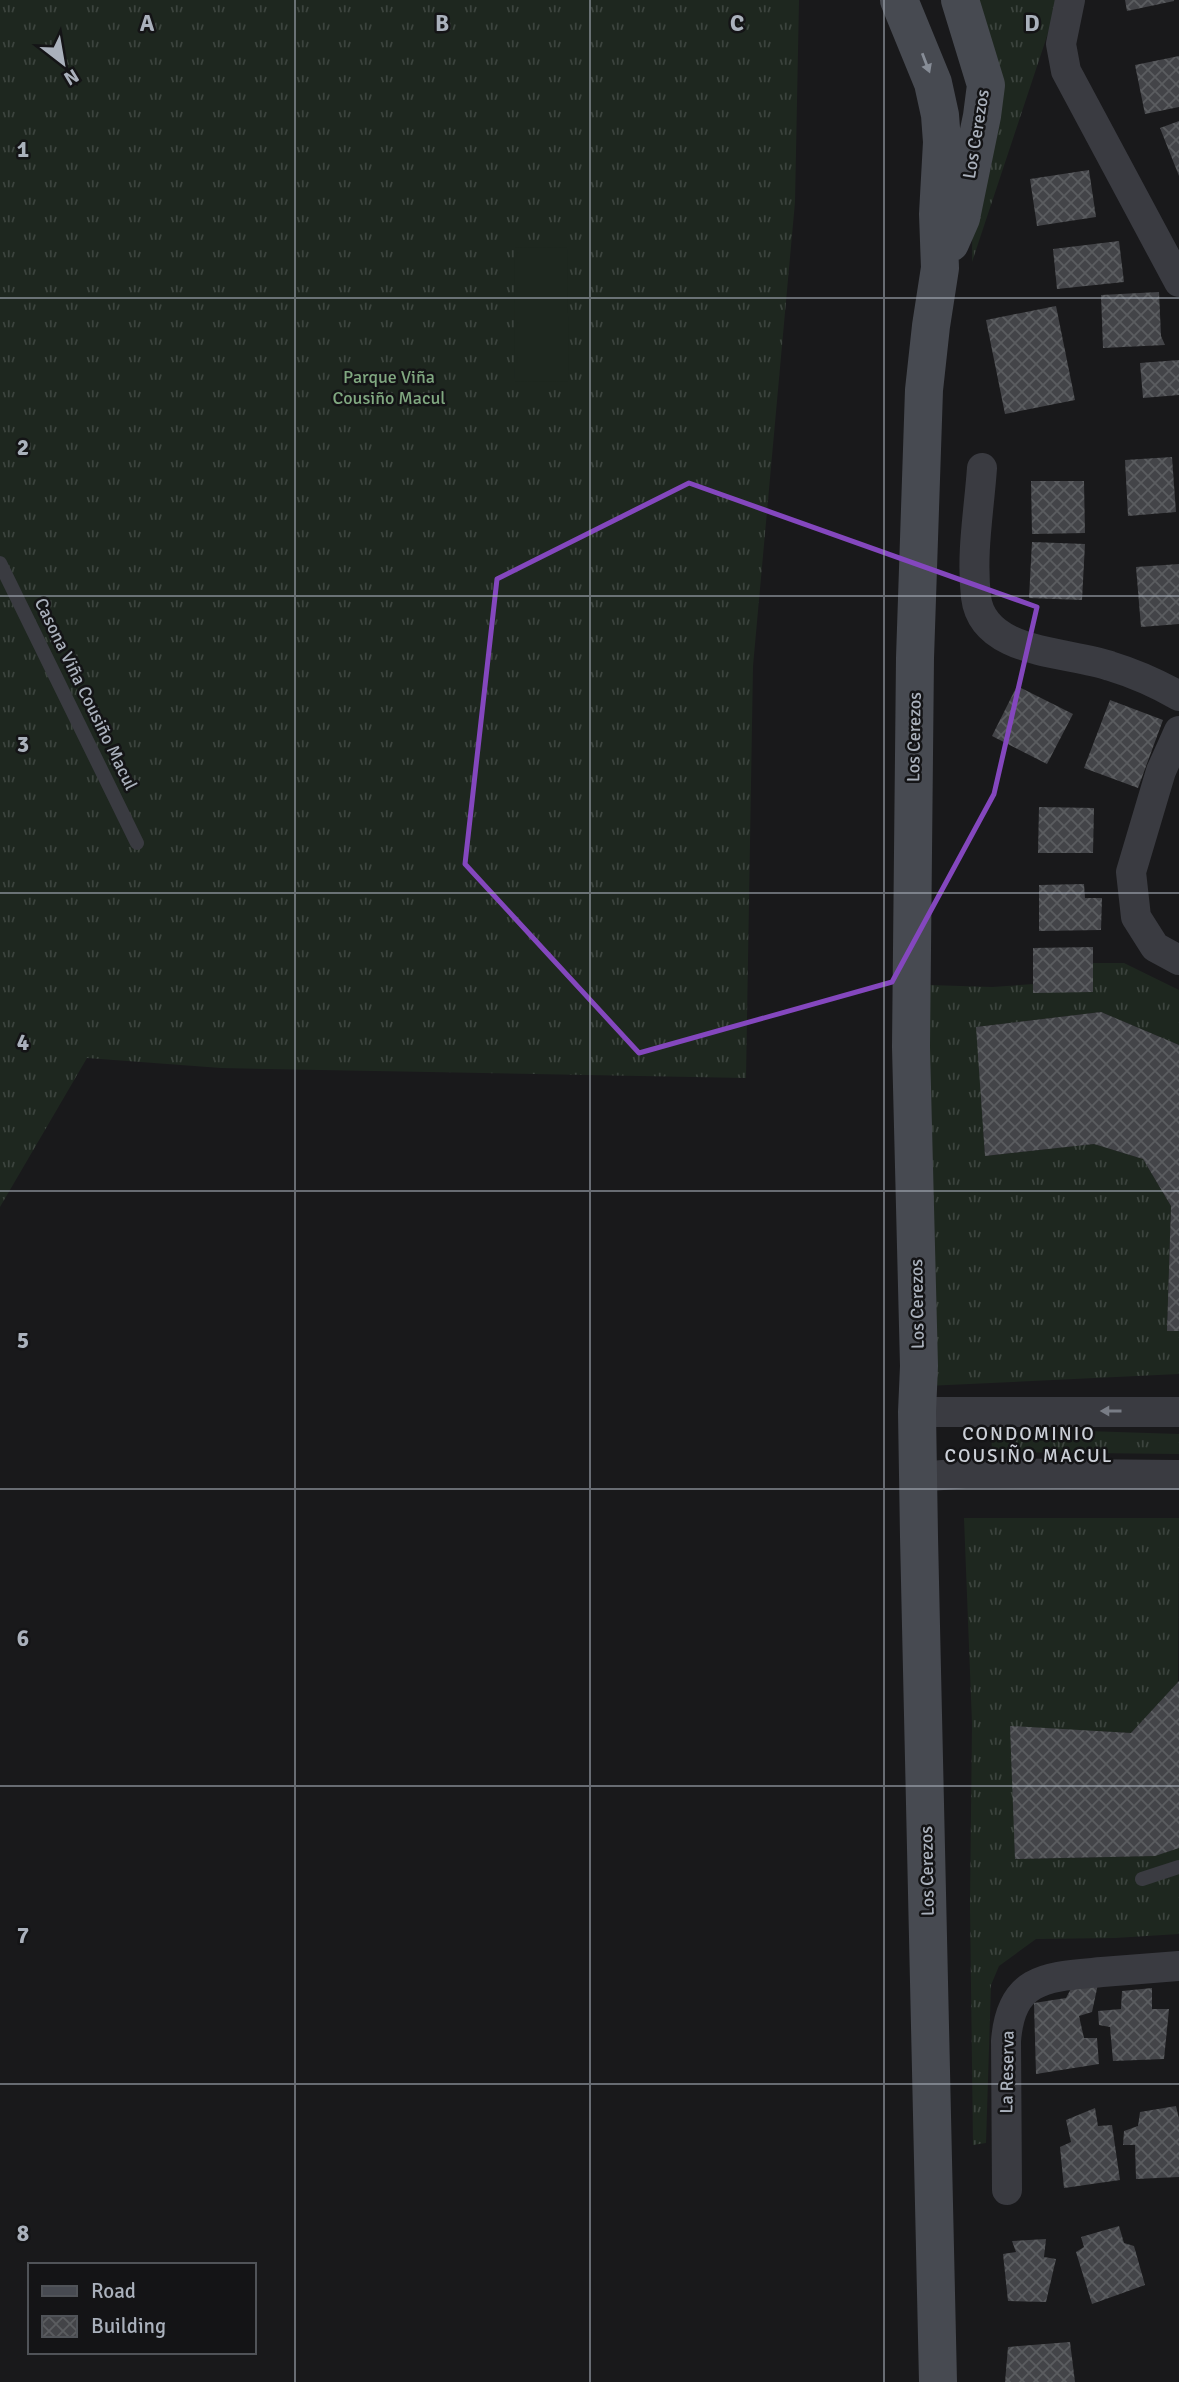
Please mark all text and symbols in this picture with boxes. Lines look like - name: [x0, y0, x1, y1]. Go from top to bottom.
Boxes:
- text: A: [140, 9, 155, 38]
- text: B: [435, 9, 449, 38]
- text: C: [730, 9, 744, 38]
- text: D: [1024, 9, 1040, 38]
- north arrow: [28, 28, 98, 98]
- one-way arrow: [920, 52, 931, 73]
- text: N: [59, 63, 83, 90]
- street label: Los Cerezos: [958, 88, 994, 180]
- text: 1: [17, 135, 29, 164]
- park label: Parque Viña Cousiño Macul: [332, 366, 446, 409]
- text: 2: [17, 433, 29, 462]
- street label: Casona Viña Cousiño Macul: [30, 594, 142, 794]
- street label: Los Cerezos: [902, 692, 926, 782]
- text: 3: [17, 730, 29, 759]
- text: 4: [17, 1028, 29, 1057]
- street label: Los Cerezos: [905, 1259, 929, 1349]
- text: 5: [17, 1326, 29, 1355]
- one-way arrow: [1100, 1405, 1122, 1417]
- district label: CONDOMINIO COUSIÑO MACUL: [945, 1422, 1113, 1468]
- text: 6: [17, 1624, 29, 1653]
- street label: Los Cerezos: [915, 1826, 939, 1916]
- text: 7: [17, 1921, 29, 1950]
- street label: La Reserva: [995, 2030, 1019, 2114]
- text: 8: [17, 2219, 29, 2248]
- legend: [28, 2263, 256, 2354]
- text: Road: [91, 2278, 136, 2304]
- text: Building: [91, 2313, 166, 2339]

